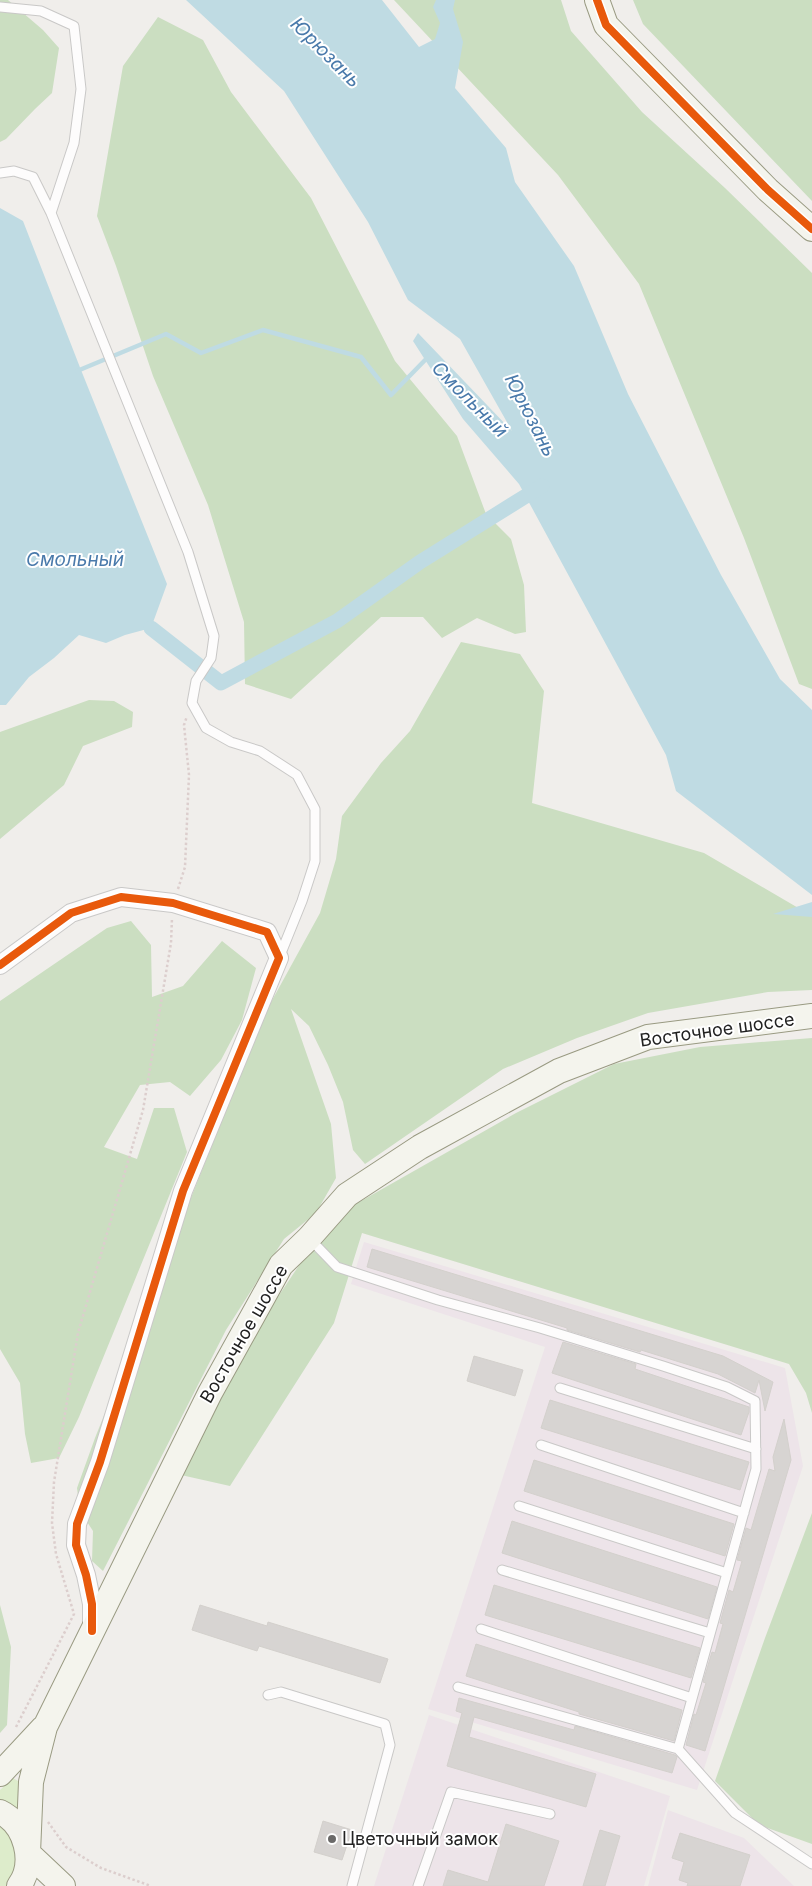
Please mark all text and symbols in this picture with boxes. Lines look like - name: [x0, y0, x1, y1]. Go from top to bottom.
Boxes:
- water label: Юрюзань: [286, 12, 366, 92]
- water label: Смольный: [427, 357, 512, 442]
- water label: Юрюзань: [500, 370, 561, 460]
- water label: Смольный: [26, 548, 124, 571]
- street label: Восточное шоссе: [638, 1008, 796, 1051]
- street label: Восточное шоссе: [195, 1261, 292, 1407]
- place label: Цветочный замок: [342, 1828, 498, 1849]
- marker: Цветочный замок: [326, 1833, 338, 1845]

